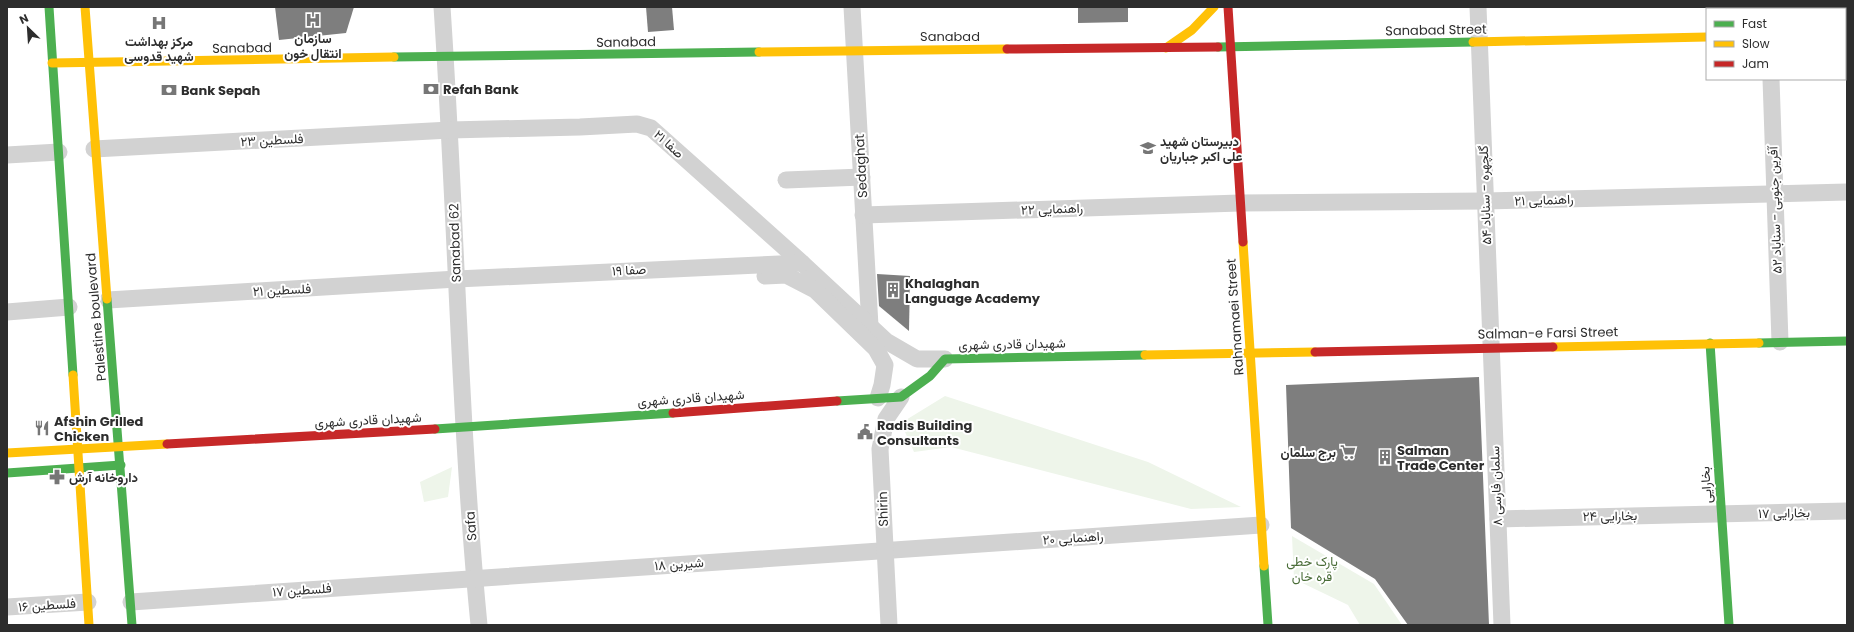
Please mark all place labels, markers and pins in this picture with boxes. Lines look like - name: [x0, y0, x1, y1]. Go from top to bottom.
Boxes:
- hospital icon: سازمان انتقال خون: [304, 11, 322, 29]
- hospital icon: مرکز بهداشت شهید قدوسی: [150, 14, 168, 32]
- place label: سازمان انتقال خون: [284, 29, 342, 63]
- place label: مرکز بهداشت شهید قدوسی: [124, 32, 194, 66]
- bank icon: Refah Bank: [422, 80, 440, 98]
- place label: Refah Bank: [443, 80, 519, 99]
- bank icon: Bank Sepah: [160, 81, 178, 99]
- place label: Bank Sepah: [181, 81, 261, 100]
- place label: دبیرستان شهید علی اکبر جباریان: [1160, 132, 1243, 166]
- school or university icon: دبیرستان شهید علی اکبر جباریان: [1139, 139, 1157, 157]
- place label: Khalaghan Language Academy: [905, 274, 1041, 308]
- building icon: Khalaghan Language Academy: [884, 281, 902, 299]
- place label: Afshin Grilled Chicken: [54, 412, 144, 446]
- place label: Radis Building Consultants: [877, 416, 972, 450]
- restaurant icon: Afshin Grilled Chicken: [33, 419, 51, 437]
- public building icon: Radis Building Consultants: [856, 423, 874, 441]
- place label: Salman Trade Center: [1397, 441, 1485, 475]
- place label: برج سلمان: [1281, 443, 1336, 462]
- supermarket icon: برج سلمان: [1339, 443, 1357, 461]
- building icon: Salman Trade Center: [1376, 448, 1394, 466]
- pharmacy icon: داروخانه آرش: [48, 468, 66, 486]
- place label: داروخانه آرش: [69, 468, 138, 487]

